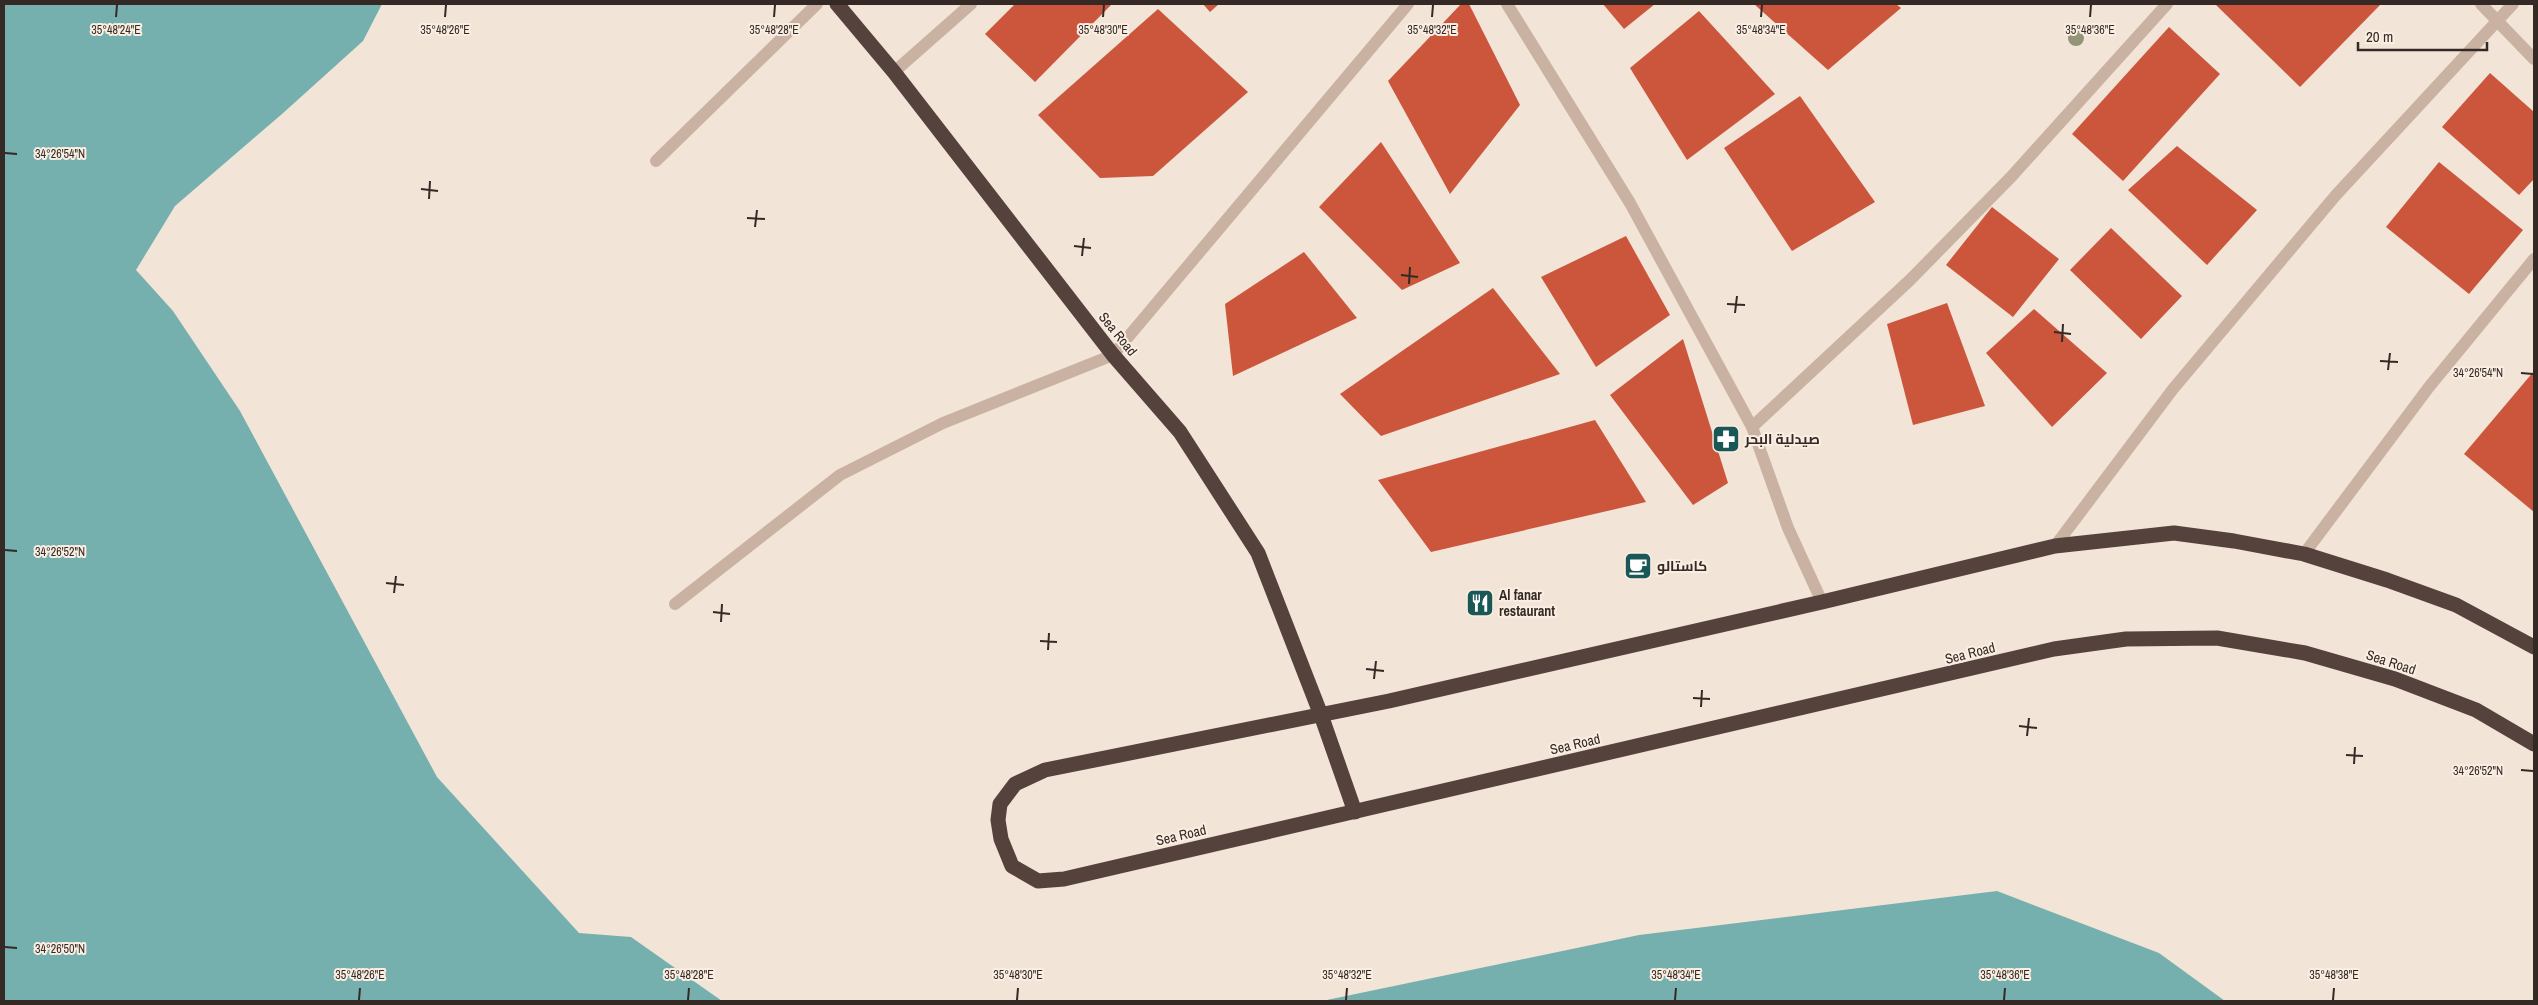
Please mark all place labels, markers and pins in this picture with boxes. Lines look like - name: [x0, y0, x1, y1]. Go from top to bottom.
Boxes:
- pharmacy icon: صيدلية البحر: [1711, 424, 1741, 454]
- place label: صيدلية البحر: [1744, 430, 1820, 448]
- cafe icon: كاستالو: [1623, 551, 1653, 581]
- place label: كاستالو: [1657, 557, 1707, 575]
- place label: Al fanar restaurant: [1499, 586, 1555, 620]
- restaurant icon: Al fanar restaurant: [1465, 588, 1495, 618]

